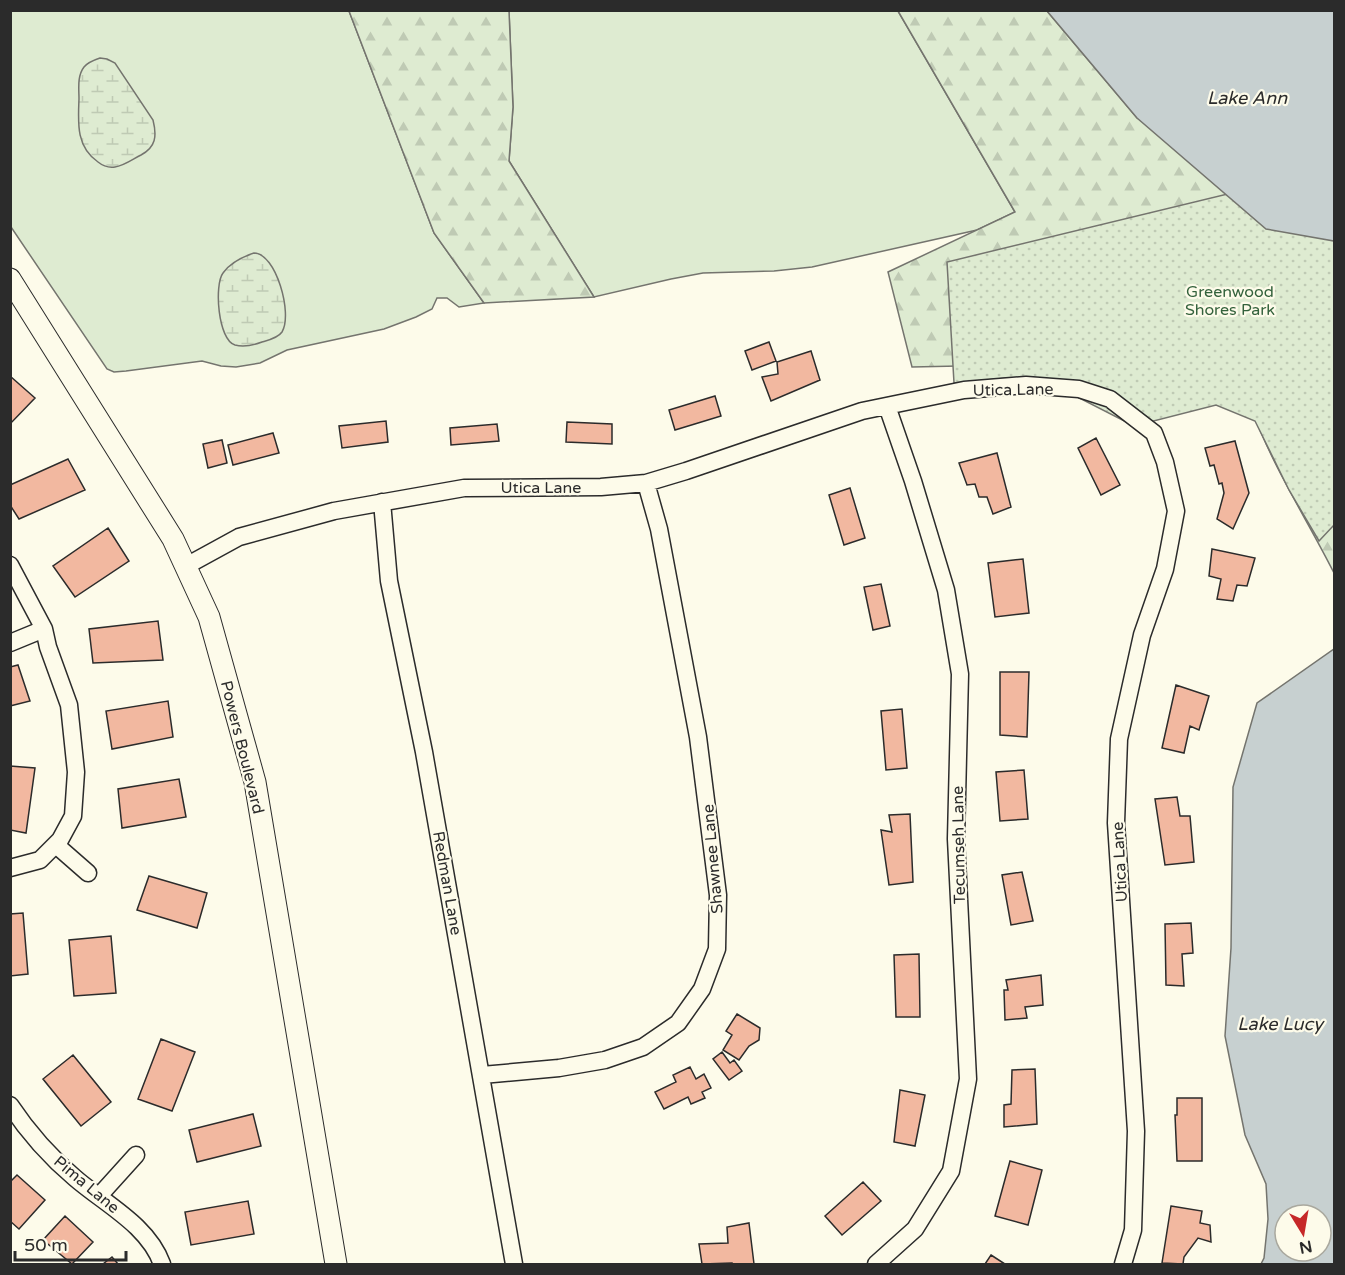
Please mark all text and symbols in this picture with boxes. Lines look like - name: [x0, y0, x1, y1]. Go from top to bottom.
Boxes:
- water label: Lake Ann: [1207, 87, 1288, 109]
- park label: Greenwood Shores Park: [1185, 282, 1275, 320]
- street label: Utica Lane: [972, 379, 1054, 401]
- street label: Utica Lane: [501, 478, 581, 498]
- street label: Powers Boulevard: [216, 679, 268, 816]
- street label: Tecumseh Lane: [948, 786, 970, 904]
- street label: Shawnee Lane: [698, 803, 728, 915]
- street label: Utica Lane: [1108, 821, 1132, 903]
- street label: Redman Lane: [428, 830, 466, 937]
- water label: Lake Lucy: [1237, 1013, 1325, 1035]
- street label: Pima Lane: [49, 1152, 123, 1218]
- north arrow: [1273, 1203, 1333, 1263]
- scale bar: [15, 1224, 126, 1262]
- text: 50 m: [24, 1234, 68, 1256]
- text: N: [1297, 1236, 1314, 1258]

